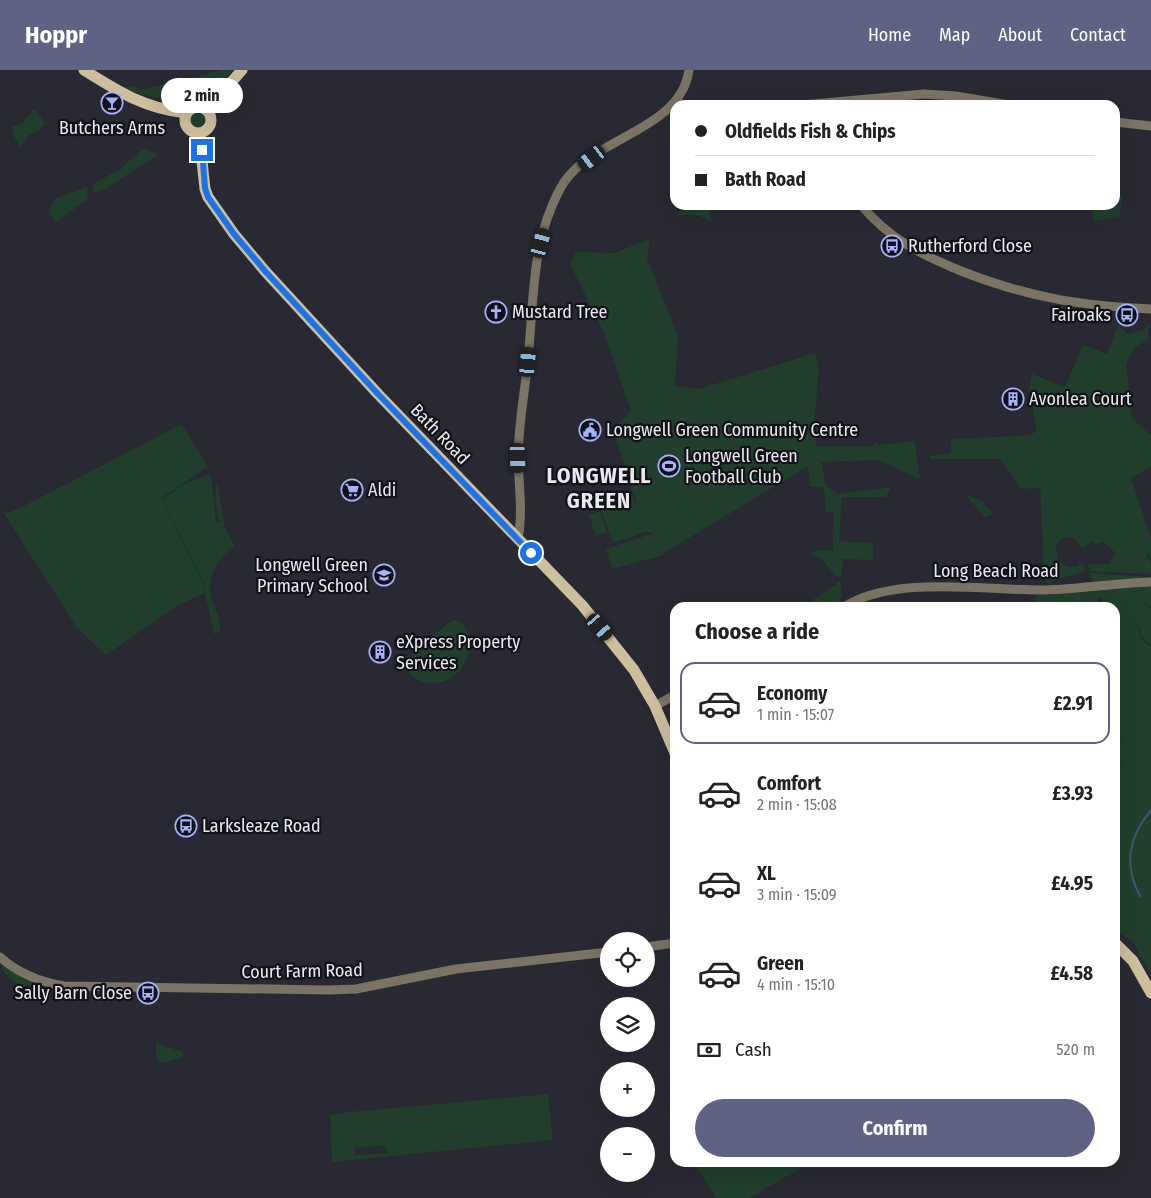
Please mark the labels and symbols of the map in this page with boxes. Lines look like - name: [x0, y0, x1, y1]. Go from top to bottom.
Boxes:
- callout: 2 min: [161, 78, 243, 112]
- bar icon: Butchers Arms: [100, 91, 124, 115]
- place label: Butchers Arms: [59, 117, 165, 139]
- route end: [191, 139, 213, 161]
- car: [575, 143, 608, 173]
- car: [529, 227, 552, 259]
- bus stop icon: Rutherford Close: [880, 234, 904, 258]
- place label: Rutherford Close: [908, 235, 1032, 257]
- church icon: Mustard Tree: [484, 300, 508, 324]
- place label: Mustard Tree: [512, 301, 608, 323]
- bus stop icon: Fairoaks: [1115, 303, 1139, 327]
- place label: Fairoaks: [1051, 304, 1111, 326]
- car: [519, 346, 536, 378]
- building icon: Avonlea Court: [1001, 387, 1025, 411]
- place label: Avonlea Court: [1029, 388, 1132, 410]
- street label: Bath Road: [406, 399, 474, 469]
- public building icon: Longwell Green Community Centre: [578, 418, 602, 442]
- place label: Longwell Green Community Centre: [606, 419, 858, 441]
- car: [509, 443, 526, 473]
- place label: Longwell Green Football Club: [685, 445, 798, 488]
- sports icon: Longwell Green Football Club: [657, 454, 681, 478]
- district label: LONGWELL GREEN: [546, 462, 652, 514]
- supermarket icon: Aldi: [340, 478, 364, 502]
- place label: Aldi: [368, 479, 396, 501]
- route start: [520, 542, 542, 564]
- place label: Longwell Green Primary School: [255, 554, 368, 597]
- street label: Long Beach Road: [933, 560, 1059, 582]
- school or university icon: Longwell Green Primary School: [372, 563, 396, 587]
- car: [584, 611, 615, 643]
- place label: eXpress Property Services: [396, 631, 520, 674]
- building icon: eXpress Property Services: [368, 640, 392, 664]
- bus stop icon: Larksleaze Road: [174, 814, 198, 838]
- place label: Larksleaze Road: [202, 815, 321, 837]
- street label: Court Farm Road: [241, 959, 363, 983]
- bus stop icon: Sally Barn Close: [136, 981, 160, 1005]
- place label: Sally Barn Close: [15, 982, 132, 1004]

